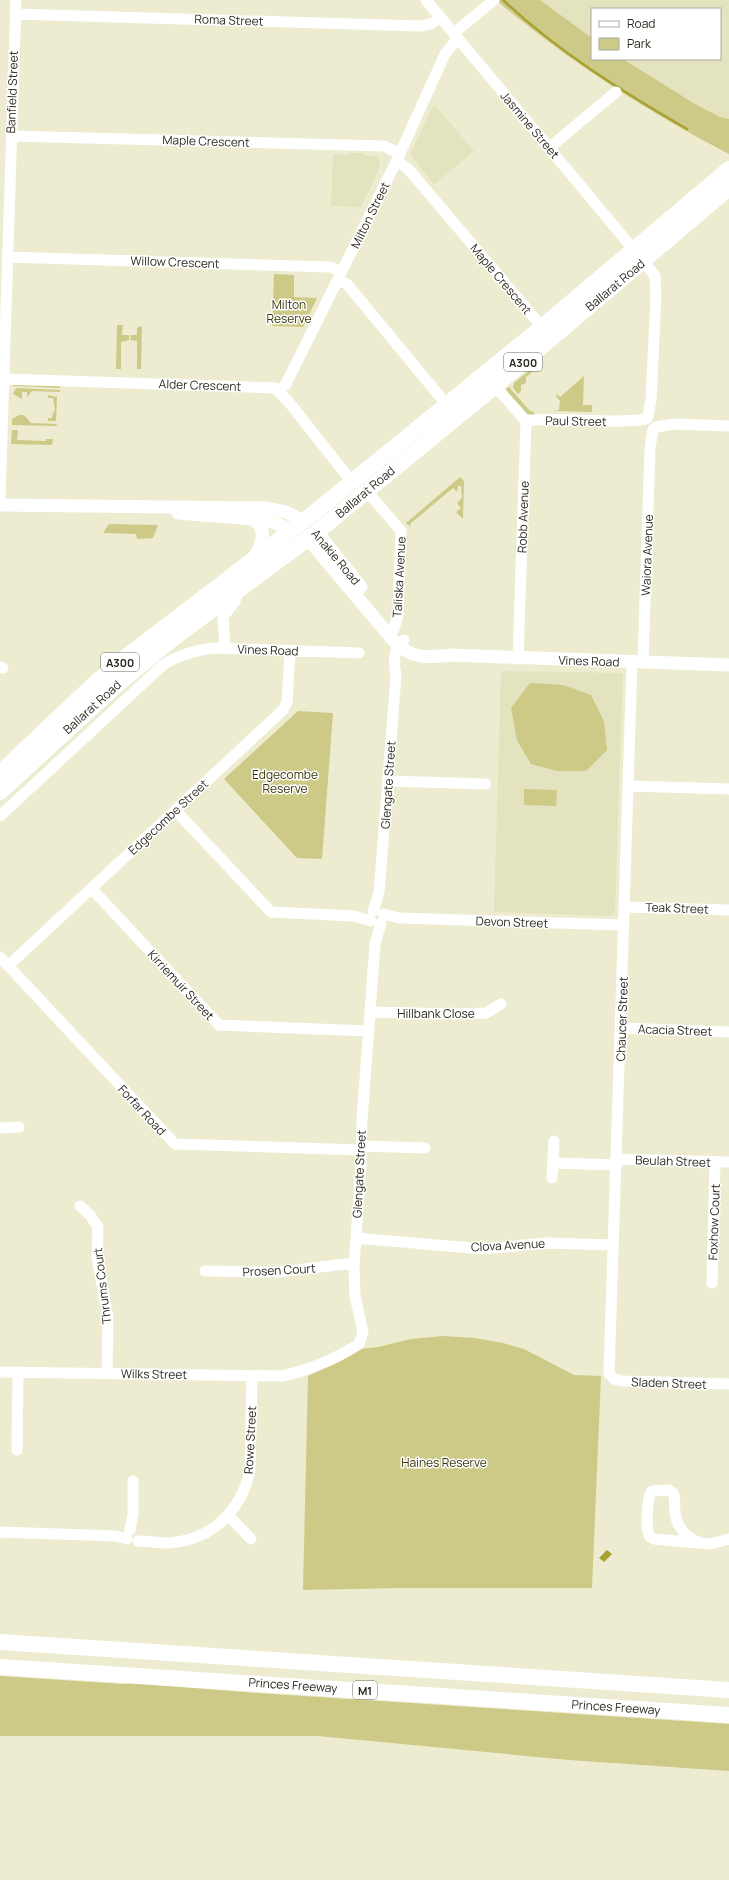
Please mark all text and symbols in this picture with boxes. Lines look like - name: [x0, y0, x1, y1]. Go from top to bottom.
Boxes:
- legend: [591, 8, 721, 60]
- street label: Roma Street: [194, 10, 264, 30]
- text: Road: [627, 15, 655, 32]
- text: Park: [627, 35, 652, 52]
- street label: Banfield Street: [2, 50, 22, 134]
- street label: Jasmine Street: [497, 88, 563, 162]
- street label: Maple Crescent: [162, 131, 250, 151]
- street label: Milton Street: [347, 179, 394, 251]
- street label: Maple Crescent: [466, 240, 536, 318]
- street label: Willow Crescent: [130, 252, 220, 272]
- street label: Ballarat Road: [582, 255, 648, 315]
- park label: Milton Reserve: [266, 296, 312, 327]
- road number: A300: [504, 353, 542, 371]
- street label: Alder Crescent: [158, 375, 242, 395]
- street label: Paul Street: [545, 412, 607, 430]
- street label: Ballarat Road: [332, 462, 398, 522]
- street label: Robb Avenue: [513, 481, 533, 553]
- street label: Waiora Avenue: [637, 514, 657, 596]
- street label: Anakie Road: [308, 525, 364, 589]
- street label: Taliska Avenue: [388, 536, 410, 618]
- street label: Vines Road: [237, 640, 299, 660]
- street label: Vines Road: [558, 651, 620, 671]
- road number: A300: [101, 653, 139, 671]
- street label: Ballarat Road: [59, 676, 125, 738]
- street label: Glengate Street: [376, 740, 400, 830]
- park label: Edgecombe Reserve: [252, 766, 318, 797]
- street label: Edgecombe Street: [124, 775, 212, 859]
- street label: Teak Street: [645, 898, 709, 918]
- street label: Devon Street: [475, 912, 549, 932]
- street label: Kirriemuir Street: [144, 946, 218, 1024]
- street label: Chaucer Street: [612, 976, 632, 1062]
- street label: Hillbank Close: [397, 1005, 475, 1022]
- street label: Acacia Street: [637, 1020, 713, 1040]
- street label: Forfar Road: [114, 1081, 170, 1139]
- street label: Glengate Street: [348, 1129, 370, 1218]
- street label: Beulah Street: [635, 1151, 711, 1171]
- street label: Foxhow Court: [704, 1183, 724, 1261]
- street label: Clova Avenue: [471, 1235, 545, 1255]
- street label: Thrums Court: [89, 1247, 115, 1325]
- street label: Prosen Court: [242, 1260, 316, 1280]
- street label: Wilks Street: [121, 1365, 188, 1383]
- street label: Sladen Street: [631, 1373, 707, 1393]
- street label: Rowe Street: [240, 1405, 260, 1474]
- park label: Haines Reserve: [401, 1454, 487, 1471]
- street label: Princes Freeway: [248, 1673, 339, 1697]
- road number: M1: [353, 1681, 377, 1699]
- street label: Princes Freeway: [571, 1695, 662, 1719]

